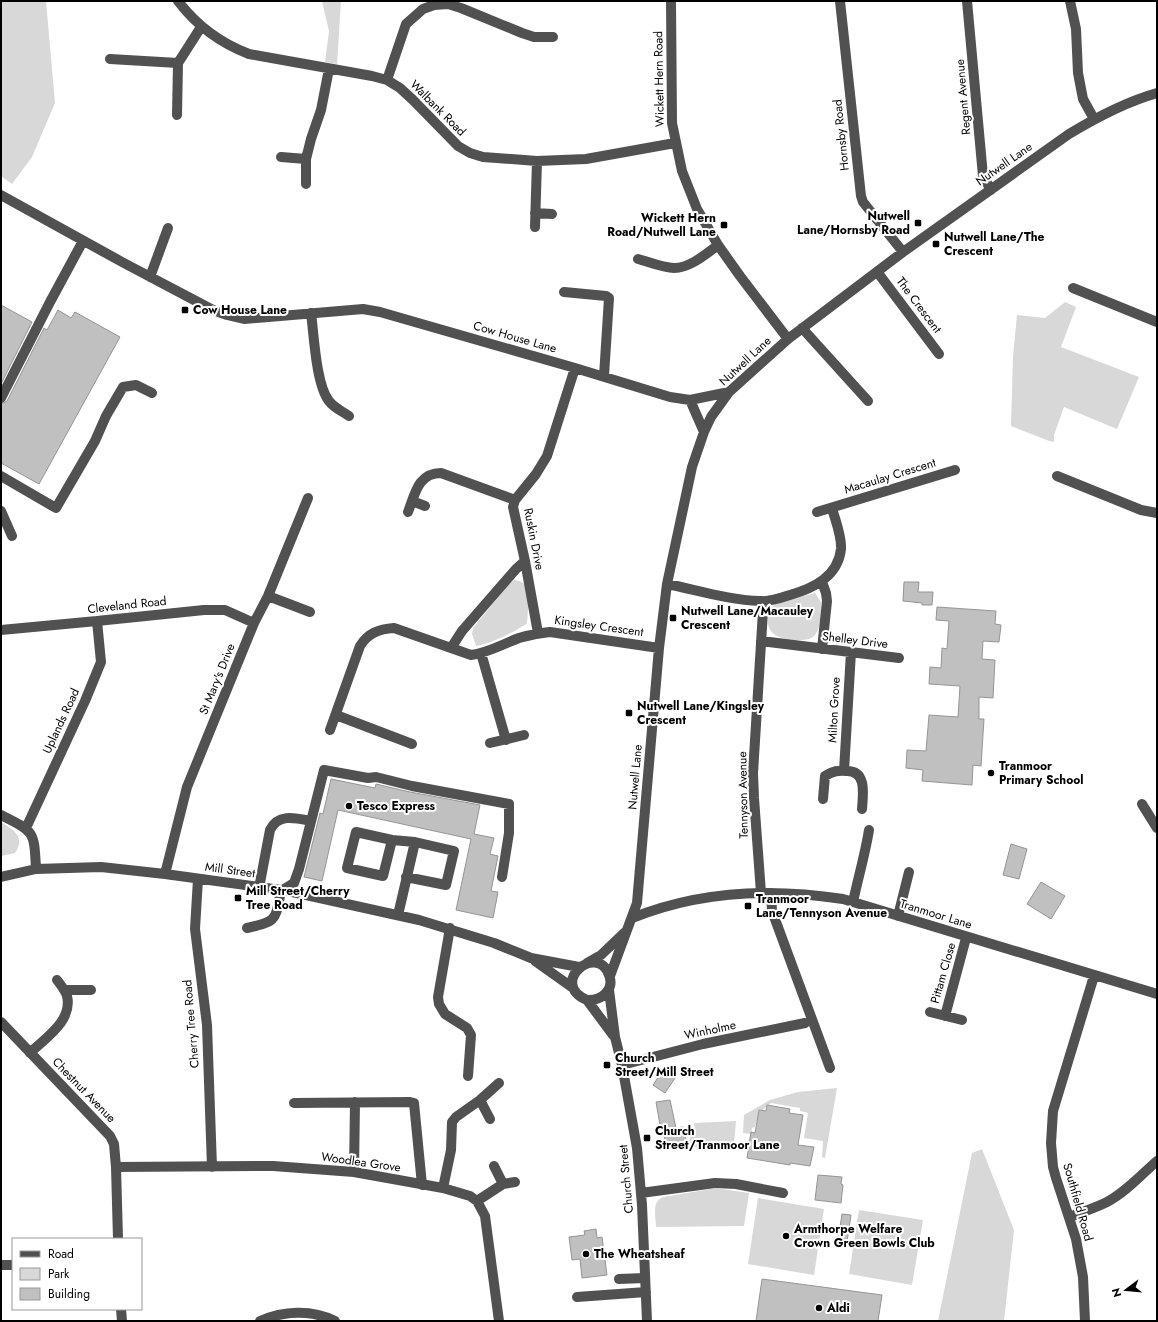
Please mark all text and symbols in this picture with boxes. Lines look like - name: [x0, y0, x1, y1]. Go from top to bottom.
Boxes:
- street label: Wickett Hern Road: [649, 31, 669, 127]
- street label: Regent Avenue: [951, 58, 975, 136]
- street label: Walbank Road: [406, 76, 470, 140]
- street label: Hornsby Road: [828, 98, 854, 172]
- street label: Nutwell Lane: [972, 138, 1036, 190]
- place label: Nutwell Lane/Hornsby Road: [797, 207, 910, 239]
- place label: Wickett Hern Road/Nutwell Lane: [607, 209, 716, 241]
- marker: Nutwell Lane/Hornsby Road: [913, 218, 923, 228]
- marker: Wickett Hern Road/Nutwell Lane: [719, 220, 729, 230]
- place label: Nutwell Lane/The Crescent: [944, 228, 1044, 260]
- marker: Nutwell Lane/The Crescent: [931, 239, 941, 249]
- street label: The Crescent: [892, 273, 946, 337]
- place label: Cow House Lane: [193, 301, 287, 319]
- marker: Cow House Lane: [180, 305, 190, 315]
- street label: Cow House Lane: [471, 316, 559, 358]
- street label: Nutwell Lane: [715, 332, 775, 390]
- street label: Macaulay Crescent: [842, 453, 938, 498]
- street label: Ruskin Drive: [519, 506, 549, 572]
- street label: Cleveland Road: [87, 592, 167, 618]
- place label: Nutwell Lane/Macauley Crescent: [681, 602, 814, 634]
- street label: Kingsley Crescent: [553, 611, 645, 641]
- marker: Nutwell Lane/Macauley Crescent: [668, 613, 678, 623]
- street label: Shelley Drive: [821, 627, 889, 653]
- street label: St Mary's Drive: [194, 641, 240, 717]
- street label: Milton Grove: [823, 677, 845, 743]
- street label: Uplands Road: [38, 685, 84, 757]
- place label: Nutwell Lane/Kingsley Crescent: [637, 697, 765, 729]
- marker: Nutwell Lane/Kingsley Crescent: [624, 708, 634, 718]
- street label: Nutwell Lane: [623, 744, 647, 810]
- street label: Tennyson Avenue: [733, 751, 753, 839]
- place label: Tranmoor Primary School: [999, 757, 1084, 789]
- marker: Tranmoor Primary School: [986, 768, 996, 778]
- place label: Tesco Express: [357, 797, 436, 815]
- marker: Tesco Express: [344, 801, 354, 811]
- street label: Mill Street: [204, 858, 256, 882]
- place label: Mill Street/Cherry Tree Road: [246, 882, 350, 914]
- place label: Tranmoor Lane/Tennyson Avenue: [756, 890, 887, 922]
- marker: Mill Street/Cherry Tree Road: [233, 893, 243, 903]
- street label: Tranmoor Lane: [898, 894, 974, 934]
- marker: Tranmoor Lane/Tennyson Avenue: [743, 901, 753, 911]
- street label: Pittam Close: [926, 940, 960, 1006]
- street label: Cherry Tree Road: [178, 979, 204, 1069]
- street label: Winholme: [682, 1016, 738, 1044]
- place label: Church Street/Mill Street: [615, 1049, 714, 1081]
- street label: Chestnut Avenue: [48, 1053, 120, 1127]
- marker: Church Street/Mill Street: [602, 1060, 612, 1070]
- place label: Church Street/Tranmoor Lane: [655, 1122, 780, 1154]
- marker: Church Street/Tranmoor Lane: [642, 1133, 652, 1143]
- street label: Church Street: [614, 1144, 638, 1214]
- street label: Woodlea Grove: [320, 1148, 402, 1176]
- street label: Southfield Road: [1058, 1161, 1098, 1243]
- place label: Armthorpe Welfare Crown Green Bowls Club: [793, 1220, 935, 1252]
- marker: Armthorpe Welfare Crown Green Bowls Club: [781, 1231, 791, 1241]
- legend: [12, 1238, 142, 1310]
- text: Road: [48, 1245, 74, 1263]
- place label: The Wheatsheaf: [594, 1245, 685, 1263]
- marker: The Wheatsheaf: [581, 1249, 591, 1259]
- text: Park: [48, 1265, 70, 1283]
- north arrow: [1106, 1270, 1146, 1310]
- text: Building: [48, 1285, 90, 1303]
- text: N: [1107, 1286, 1125, 1299]
- place label: Aldi: [826, 1299, 850, 1317]
- marker: Aldi: [814, 1303, 824, 1313]

